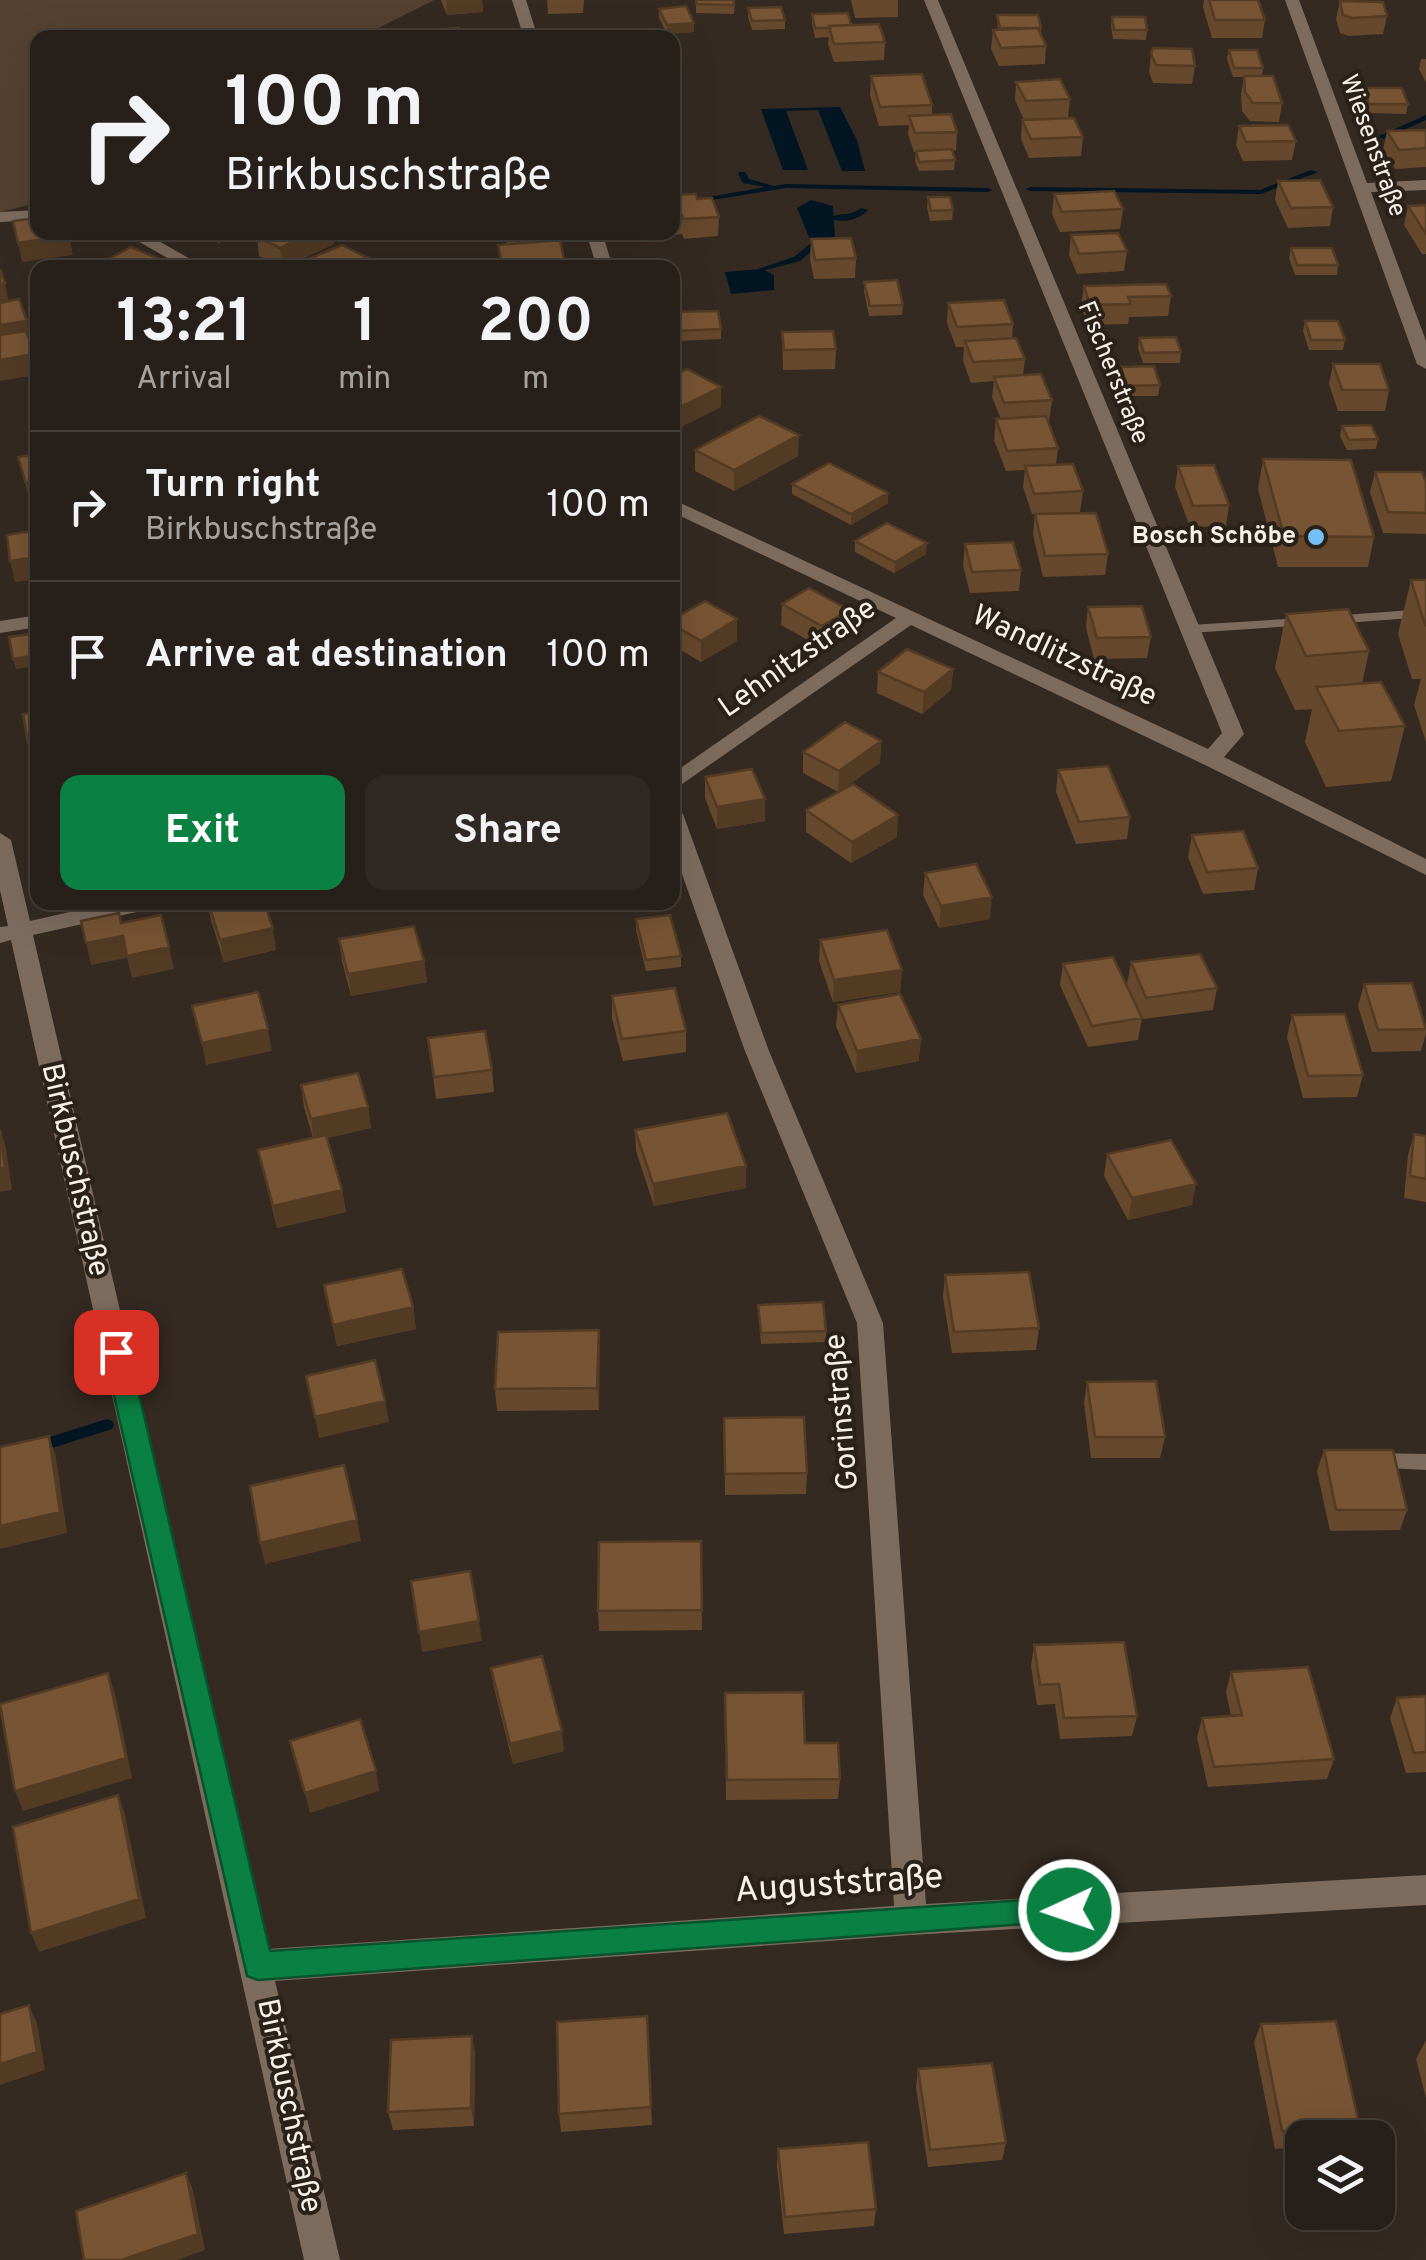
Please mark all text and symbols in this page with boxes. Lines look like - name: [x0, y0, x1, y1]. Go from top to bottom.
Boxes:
- text: 100 m: [225, 62, 424, 151]
- icon: right: [60, 70, 190, 200]
- street label: Wiesenstraße: [1331, 70, 1413, 222]
- text: Birkbuschstraße: [225, 149, 551, 206]
- text: 13:21: [116, 287, 252, 363]
- text: 1: [353, 287, 377, 363]
- text: 200: [478, 287, 594, 363]
- street label: Fischerstraße: [1069, 297, 1155, 449]
- text: Arrival: [136, 360, 232, 400]
- text: min: [338, 360, 391, 400]
- text: m: [522, 360, 549, 400]
- text: Turn right: [145, 462, 320, 511]
- icon: right: [60, 479, 115, 534]
- text: 100 m: [546, 482, 650, 531]
- text: Birkbuschstraße: [145, 511, 377, 551]
- place label: Bosch Schöbe: [1132, 521, 1296, 553]
- marker: Bosch Schöbe: [1305, 526, 1327, 548]
- street label: Lehnitzstraße: [712, 591, 884, 727]
- street label: Wandlitzstraße: [966, 598, 1162, 716]
- icon: arrive: [60, 629, 115, 684]
- text: Arrive at destination: [145, 632, 508, 681]
- text: 100 m: [546, 632, 650, 681]
- button: Exit: [60, 775, 345, 890]
- button: Share: [365, 775, 650, 890]
- street label: Birkbuschstraße: [31, 1060, 117, 1280]
- pin: [74, 1310, 159, 1395]
- icon: arrive: [89, 1325, 144, 1380]
- street label: Gorinstraße: [818, 1332, 868, 1492]
- street label: Auguststraße: [733, 1856, 945, 1914]
- position arrow: [1017, 1858, 1121, 1962]
- street label: Birkbuschstraße: [247, 1996, 329, 2216]
- map controls: [1285, 2120, 1395, 2230]
- button: layers: [1285, 2120, 1395, 2230]

